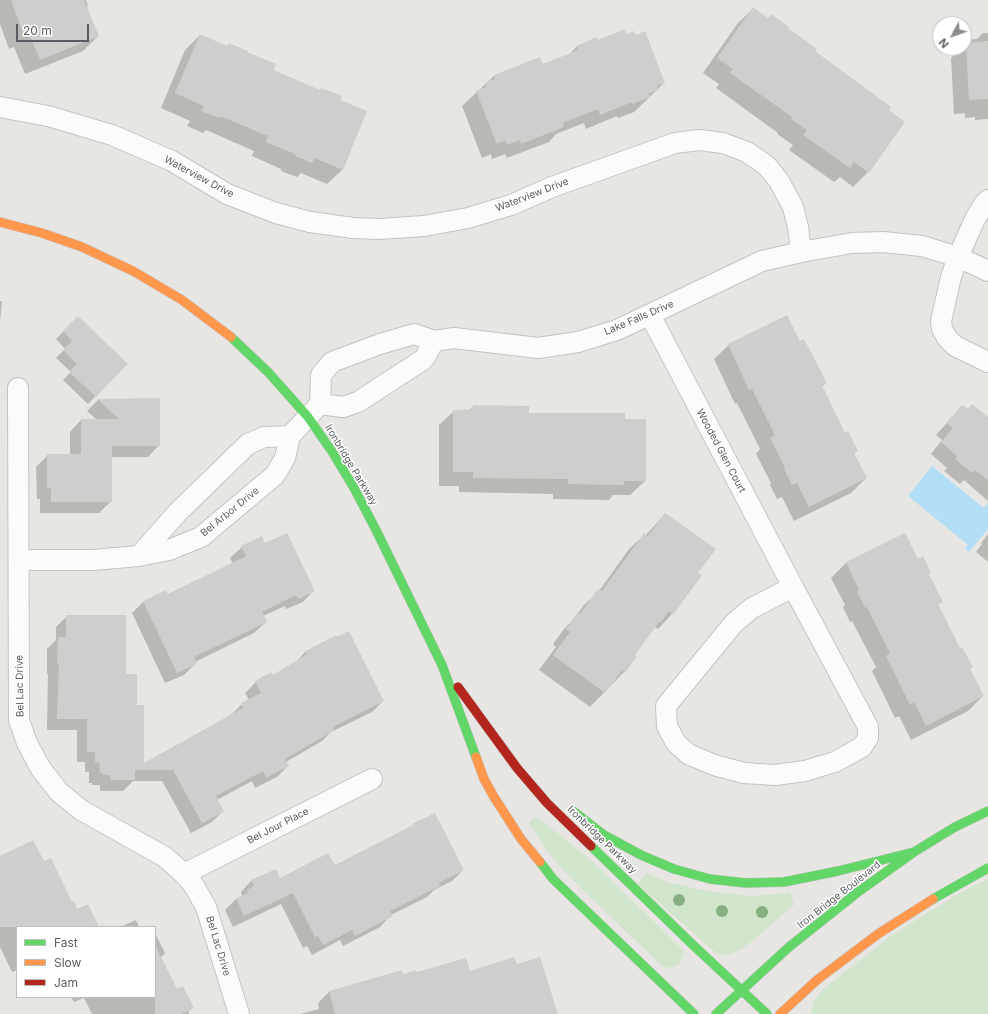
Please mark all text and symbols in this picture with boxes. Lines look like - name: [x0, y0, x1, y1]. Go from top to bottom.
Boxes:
- scale bar: [18, 16, 91, 42]
- north arrow: [932, 16, 972, 56]
- text: 20 m: [23, 23, 52, 38]
- text: N: [936, 35, 952, 51]
- street label: Waterview Drive: [162, 154, 236, 200]
- street label: Waterview Drive: [494, 176, 570, 214]
- street label: Lake Falls Drive: [603, 298, 675, 338]
- street label: Wooded Glen Court: [694, 407, 748, 495]
- street label: Ironbridge Parkway: [322, 422, 380, 508]
- street label: Bel Arbor Drive: [198, 485, 262, 539]
- street label: Bel Lac Drive: [13, 655, 27, 717]
- street label: Ironbridge Parkway: [565, 804, 639, 876]
- street label: Bel Jour Place: [245, 805, 311, 847]
- street label: Iron Bridge Boulevard: [795, 859, 883, 931]
- street label: Bel Lac Drive: [203, 914, 233, 978]
- legend: [16, 926, 156, 998]
- text: Fast: [54, 935, 78, 950]
- text: Slow: [54, 955, 81, 970]
- text: Jam: [54, 975, 78, 990]

